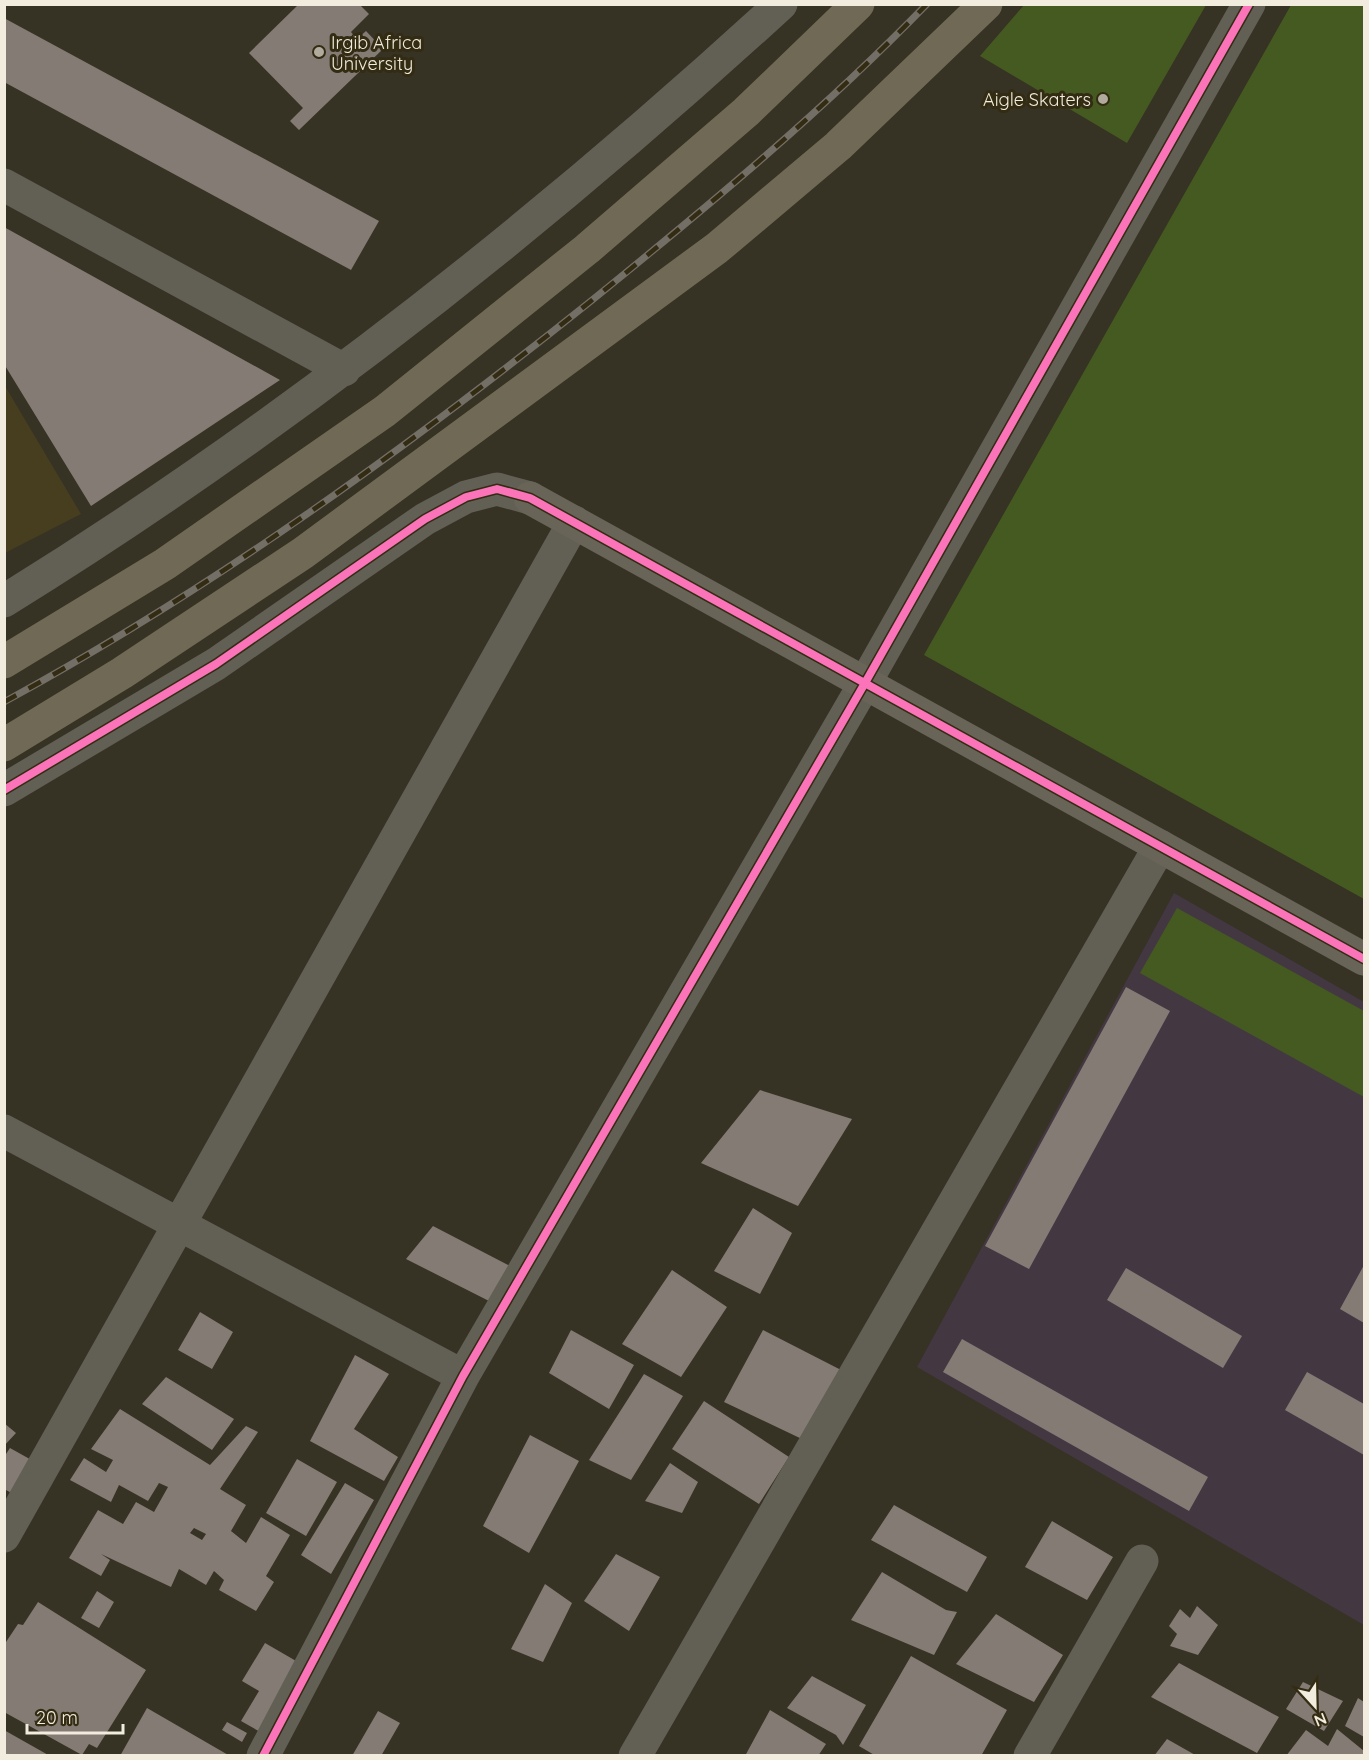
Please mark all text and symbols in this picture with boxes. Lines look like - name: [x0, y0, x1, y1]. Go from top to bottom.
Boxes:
- place label: Irgib Africa University: [331, 31, 422, 75]
- marker: Irgib Africa University: [312, 45, 326, 59]
- place label: Aigle Skaters: [983, 88, 1091, 111]
- marker: Aigle Skaters: [1096, 92, 1110, 106]
- north arrow: [1285, 1676, 1345, 1736]
- scale bar: [27, 1697, 123, 1735]
- text: 20 m: [36, 1706, 78, 1729]
- text: N: [1311, 1708, 1330, 1731]

